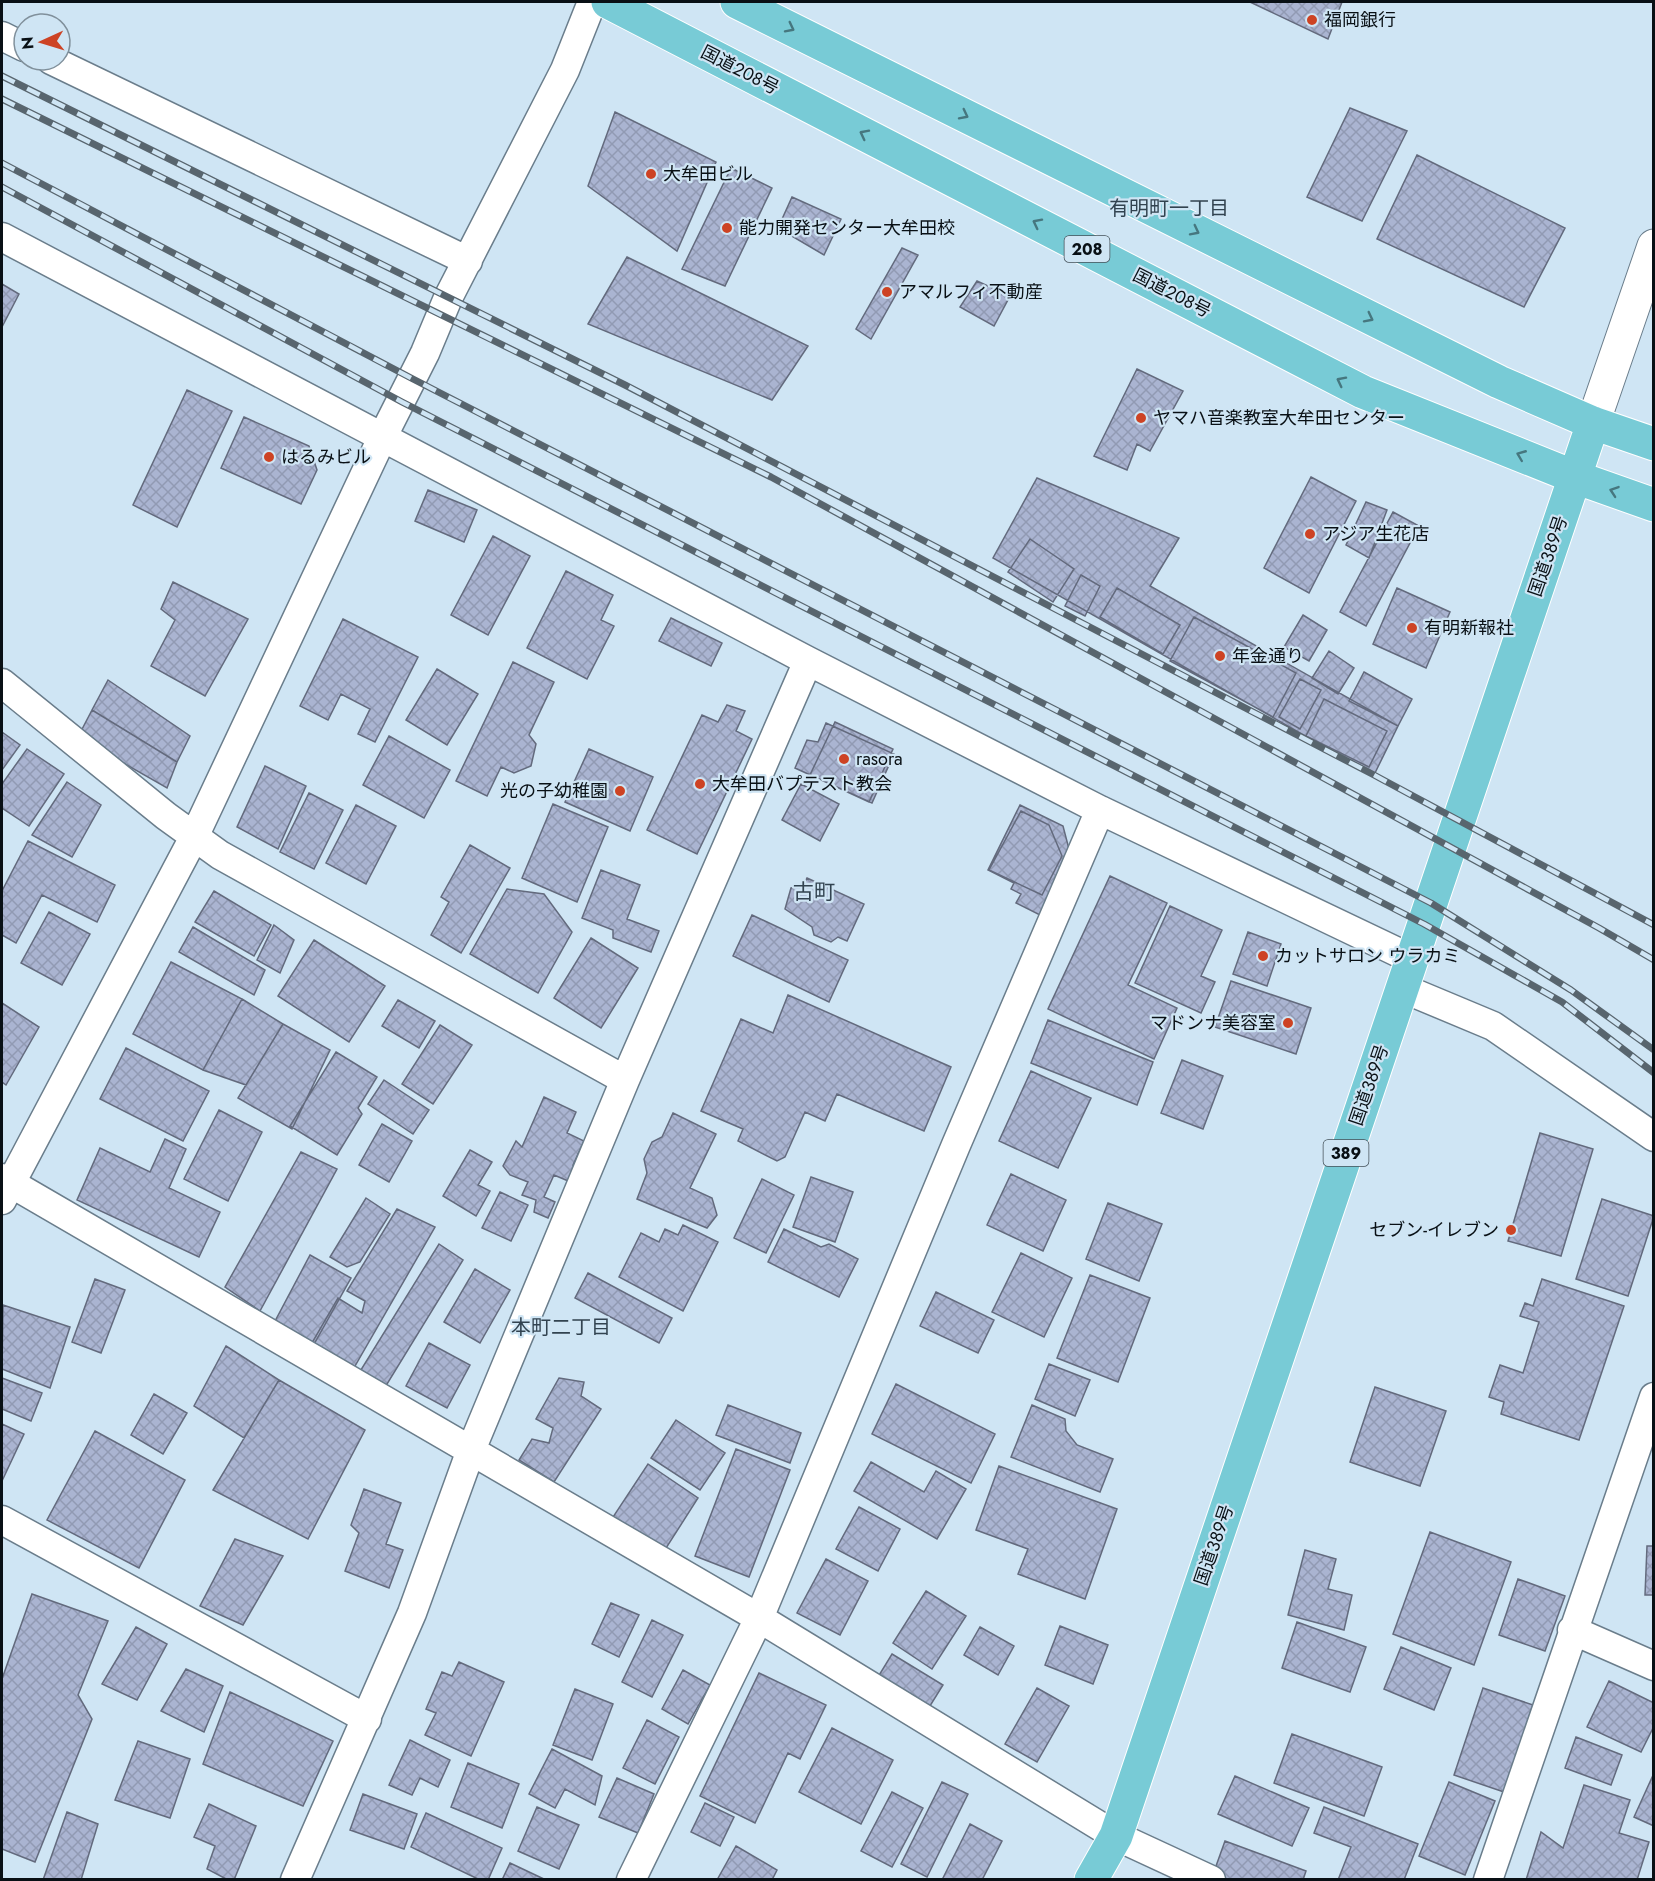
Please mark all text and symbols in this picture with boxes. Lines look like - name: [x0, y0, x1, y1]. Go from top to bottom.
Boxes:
- place label: 福岡銀行: [1324, 7, 1396, 33]
- north arrow: [12, 12, 72, 72]
- marker: 福岡銀行: [1305, 13, 1319, 27]
- one-way arrow: [783, 20, 794, 32]
- text: N: [16, 36, 39, 50]
- street label: 国道208号: [696, 39, 784, 101]
- one-way arrow: [958, 108, 968, 119]
- one-way arrow: [859, 130, 870, 141]
- place label: 大牟田ビル: [663, 161, 753, 187]
- marker: 大牟田ビル: [644, 167, 658, 181]
- district label: 有明町一丁目: [1109, 194, 1229, 223]
- place label: 能力開発センター大牟田校: [739, 215, 955, 241]
- one-way arrow: [1032, 219, 1043, 231]
- marker: 能力開発センター大牟田校: [720, 221, 734, 235]
- one-way arrow: [1188, 224, 1199, 235]
- road number: 208: [1064, 236, 1110, 262]
- street label: 国道208号: [1128, 262, 1216, 324]
- place label: アマルフィ不動産: [899, 279, 1043, 305]
- marker: アマルフィ不動産: [880, 285, 894, 299]
- one-way arrow: [1363, 311, 1374, 323]
- one-way arrow: [1336, 376, 1347, 388]
- place label: ヤマハ音楽教室大牟田センター: [1153, 405, 1405, 431]
- marker: ヤマハ音楽教室大牟田センター: [1134, 411, 1148, 425]
- place label: はるみビル: [281, 444, 371, 470]
- marker: はるみビル: [262, 450, 276, 464]
- one-way arrow: [1516, 450, 1527, 462]
- one-way arrow: [1609, 485, 1620, 498]
- street label: 国道389号: [1522, 512, 1574, 600]
- place label: アジア生花店: [1322, 521, 1429, 547]
- marker: アジア生花店: [1303, 527, 1317, 541]
- place label: 有明新報社: [1424, 615, 1514, 641]
- marker: 有明新報社: [1405, 621, 1419, 635]
- place label: 年金通り: [1232, 643, 1304, 669]
- marker: 年金通り: [1213, 649, 1227, 663]
- place label: rasora: [856, 746, 903, 772]
- marker: rasora: [837, 752, 851, 766]
- place label: 大牟田バプテスト教会: [712, 771, 892, 797]
- marker: 大牟田バプテスト教会: [693, 777, 707, 791]
- place label: 光の子幼稚園: [500, 778, 608, 804]
- marker: 光の子幼稚園: [613, 784, 627, 798]
- district label: 古町: [793, 877, 835, 907]
- place label: カットサロン ウラカミ: [1275, 943, 1460, 969]
- marker: カットサロン ウラカミ: [1256, 949, 1270, 963]
- place label: マドンナ美容室: [1150, 1010, 1276, 1036]
- marker: マドンナ美容室: [1281, 1016, 1295, 1030]
- street label: 国道389号: [1343, 1041, 1395, 1129]
- road number: 389: [1324, 1140, 1368, 1166]
- place label: セブン-イレブン: [1369, 1217, 1499, 1243]
- marker: セブン-イレブン: [1504, 1223, 1518, 1237]
- district label: 本町二丁目: [511, 1313, 611, 1342]
- street label: 国道389号: [1188, 1501, 1240, 1589]

